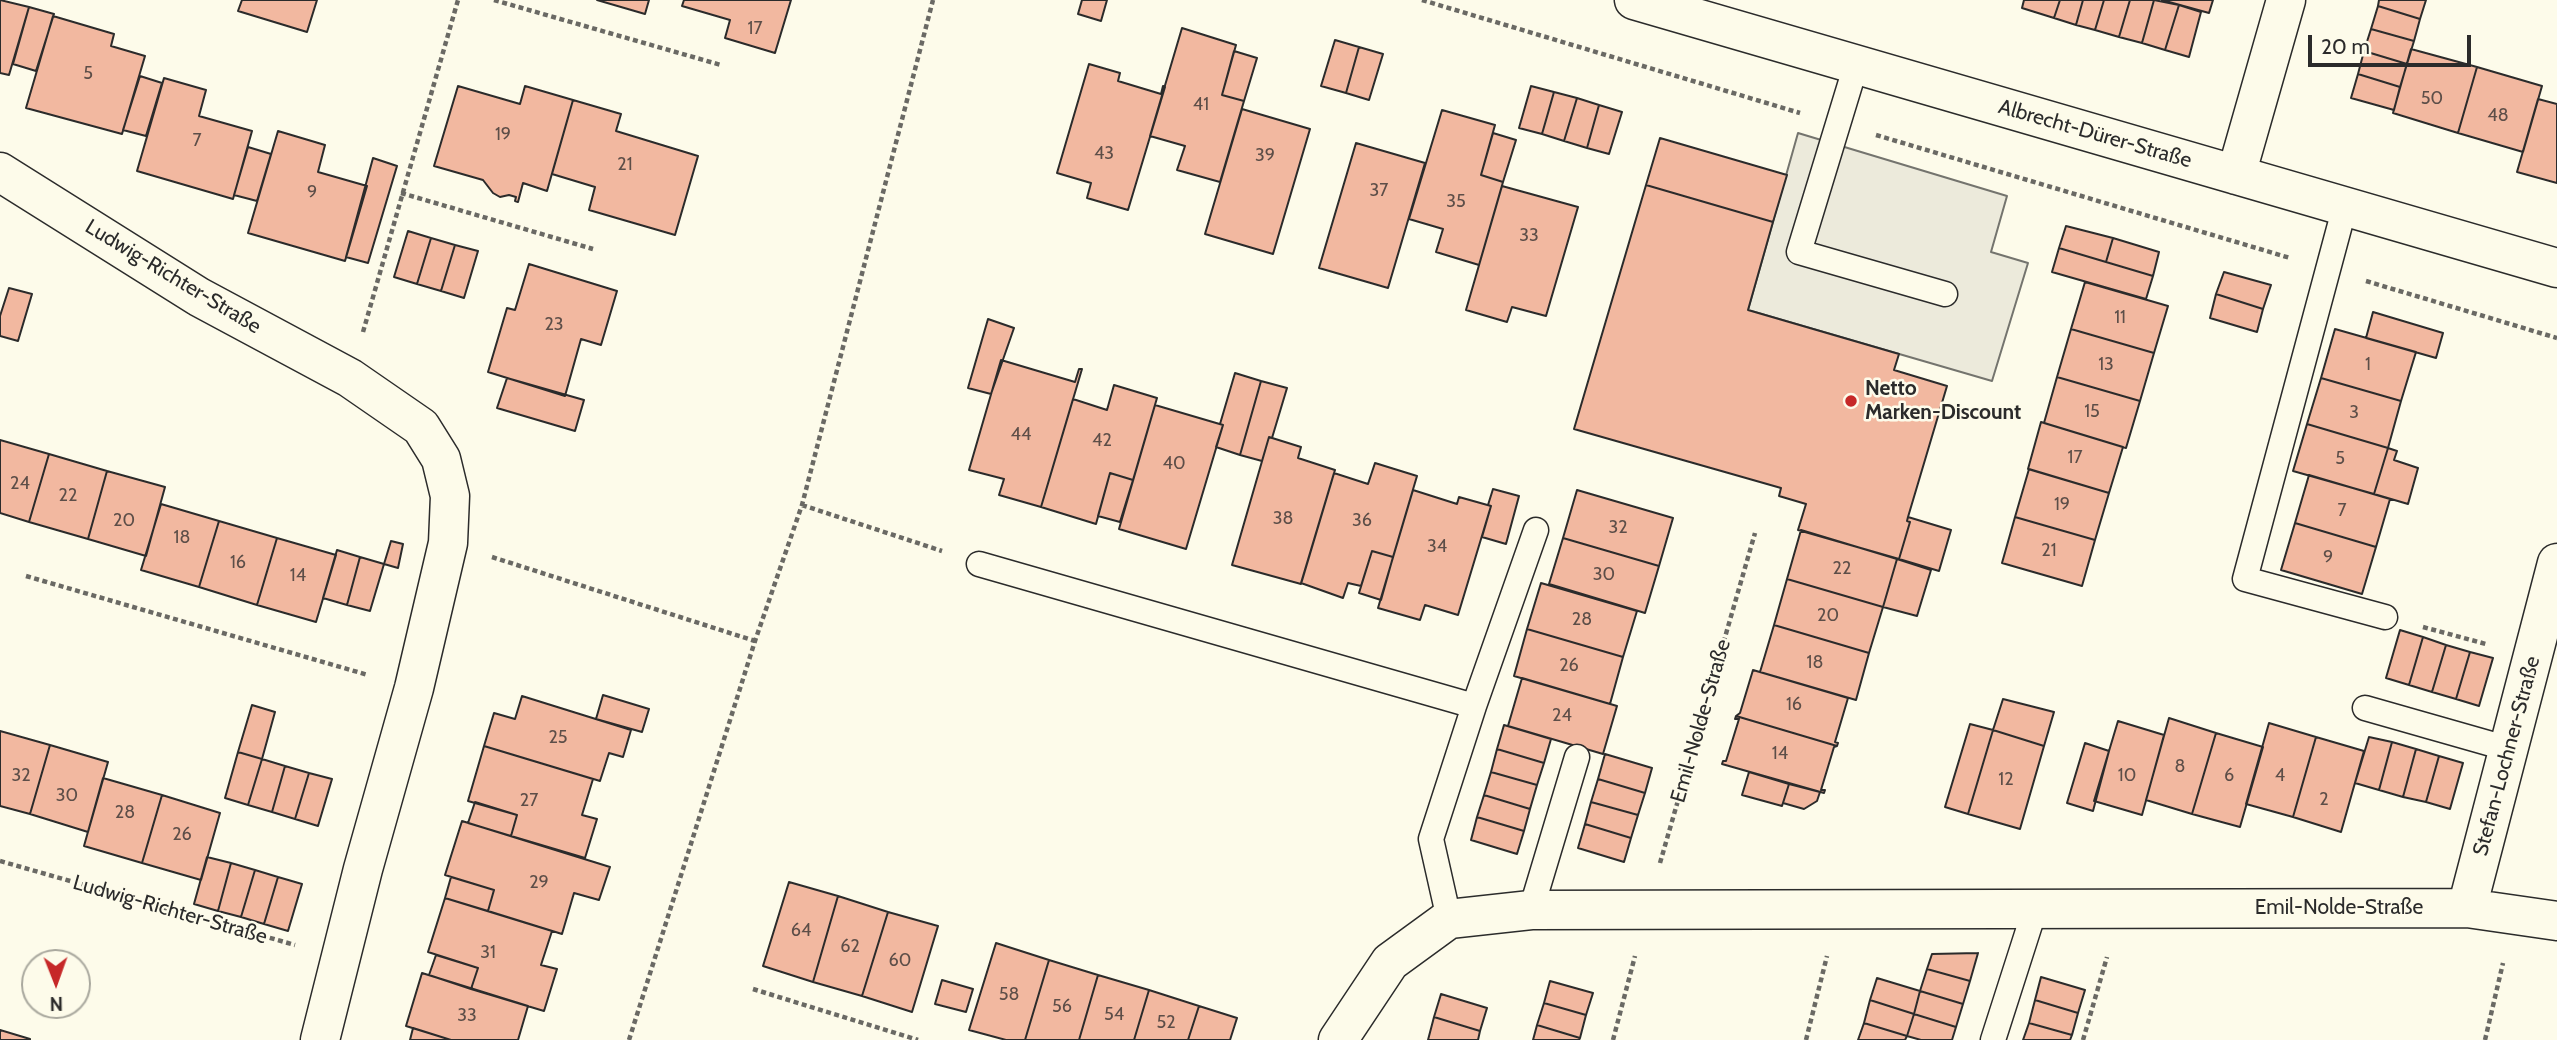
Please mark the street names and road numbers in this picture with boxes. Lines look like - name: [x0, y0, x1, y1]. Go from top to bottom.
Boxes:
- street label: Albrecht-Dürer-Straße: [1996, 94, 2194, 174]
- street label: Ludwig-Richter-Straße: [80, 215, 266, 339]
- street label: Emil-Nolde-Straße: [1666, 637, 1736, 805]
- street label: Stefan-Lochner-Straße: [2468, 653, 2546, 859]
- street label: Ludwig-Richter-Straße: [70, 870, 270, 950]
- street label: Emil-Nolde-Straße: [2255, 895, 2423, 921]

